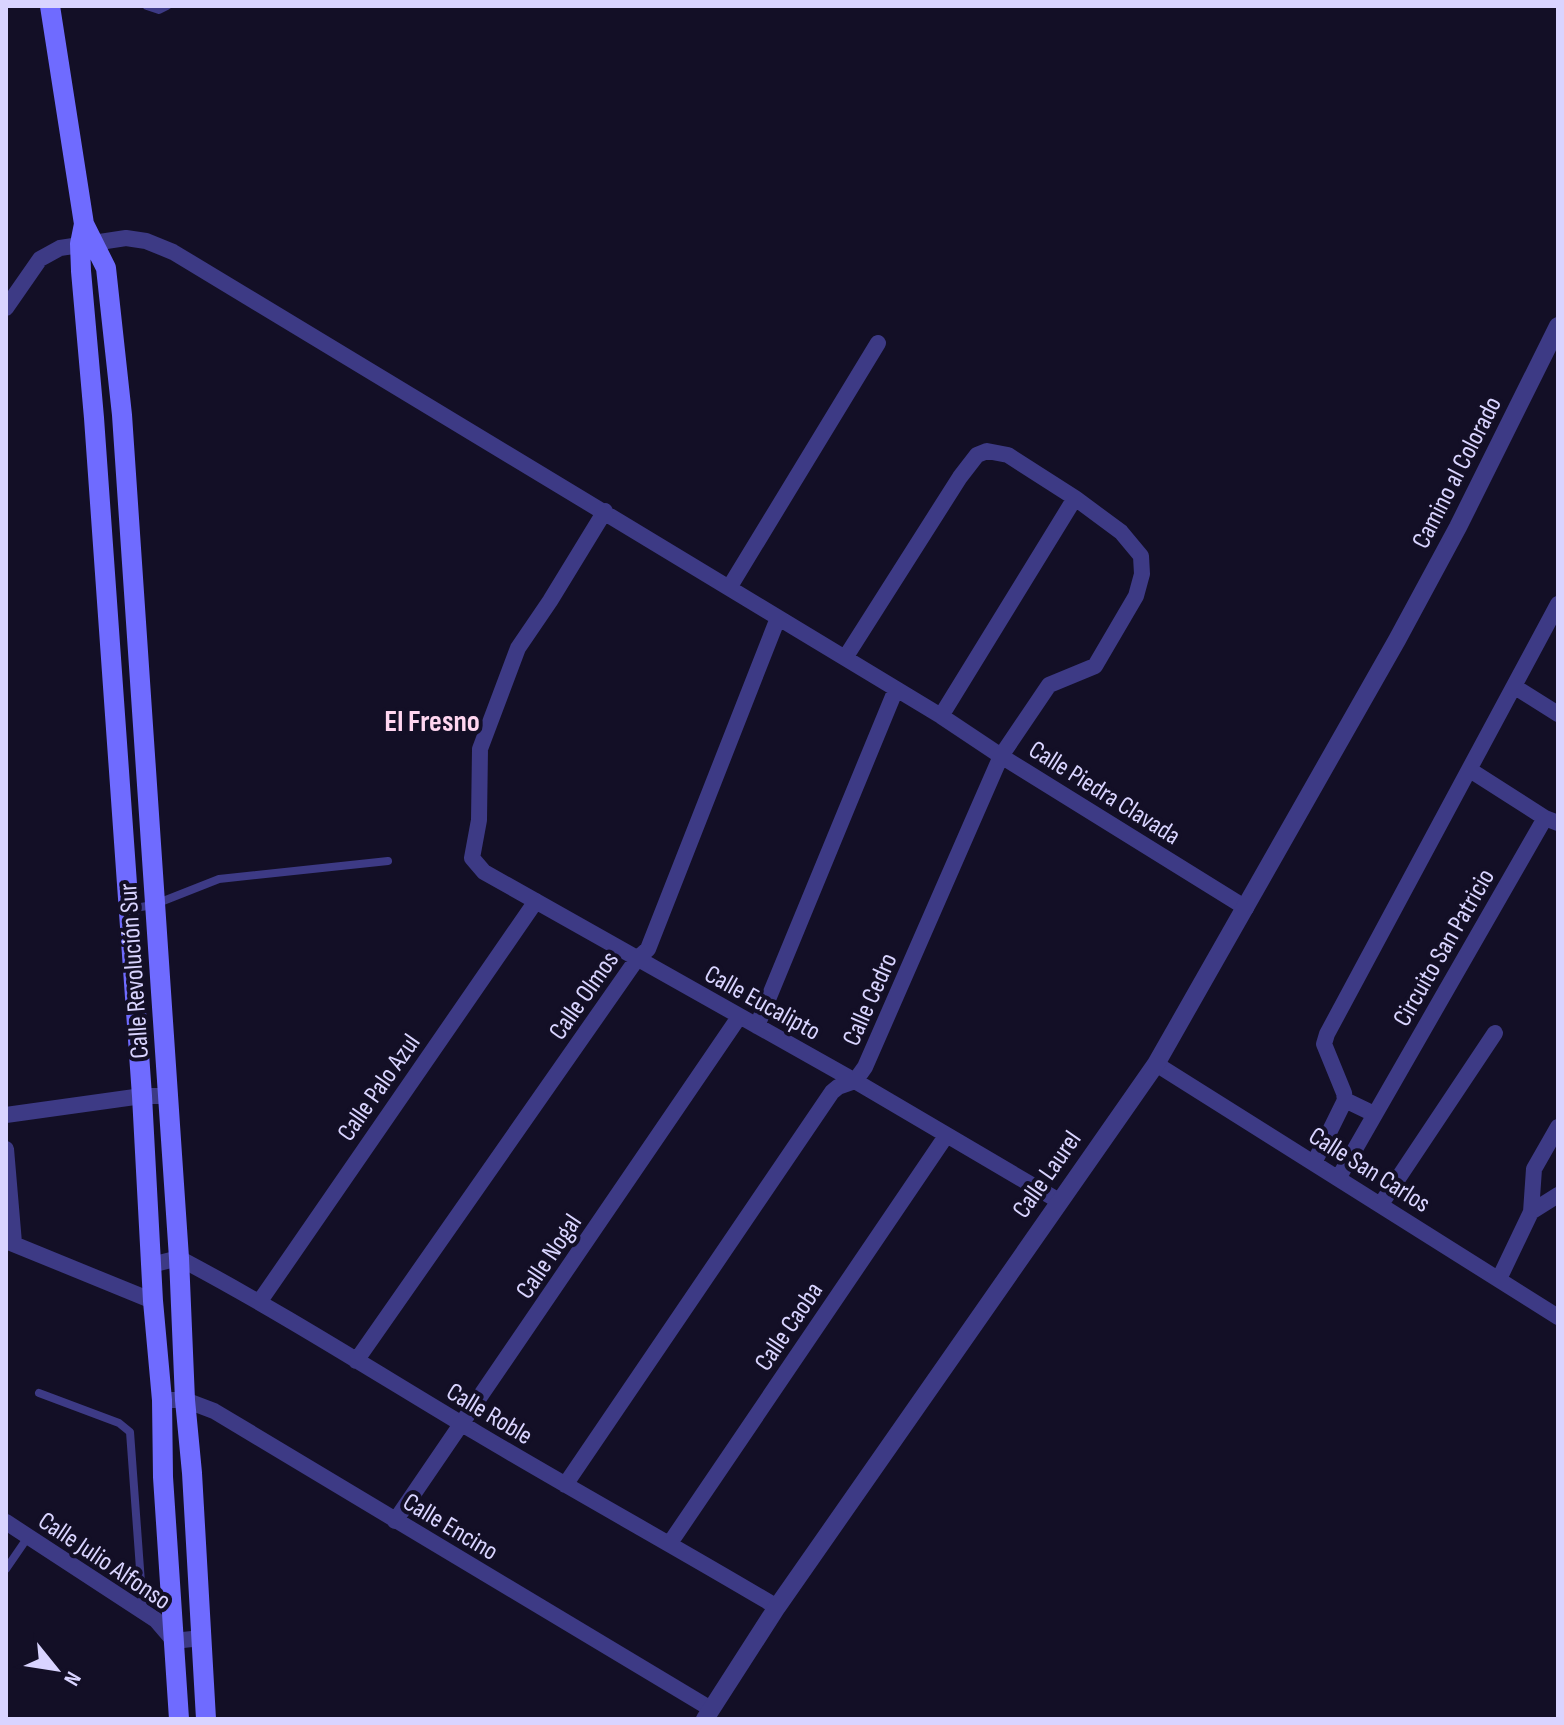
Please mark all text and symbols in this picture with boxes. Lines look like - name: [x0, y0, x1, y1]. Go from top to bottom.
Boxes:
- street label: Camino al Colorado: [1406, 392, 1509, 554]
- district label: El Fresno: [384, 704, 480, 740]
- street label: Calle Piedra Clavada: [1023, 734, 1186, 852]
- street label: Circuito San Patricio: [1387, 864, 1502, 1032]
- street label: Calle Revolución Sur: [113, 882, 156, 1060]
- street label: Calle Olmos: [543, 946, 626, 1046]
- street label: Calle Cedro: [836, 949, 904, 1051]
- street label: Calle Eucalipto: [699, 959, 826, 1048]
- street label: Calle Palo Azul: [331, 1029, 427, 1147]
- street label: Calle San Carlos: [1303, 1121, 1436, 1220]
- street label: Calle Laurel: [1006, 1125, 1088, 1224]
- street label: Calle Nogal: [510, 1209, 589, 1305]
- street label: Calle Caoba: [748, 1277, 830, 1377]
- street label: Calle Roble: [441, 1377, 538, 1452]
- street label: Calle Encino: [397, 1487, 503, 1568]
- street label: Calle Julio Alfonso: [32, 1506, 176, 1617]
- north arrow: [16, 1629, 96, 1709]
- text: N: [57, 1666, 87, 1690]

